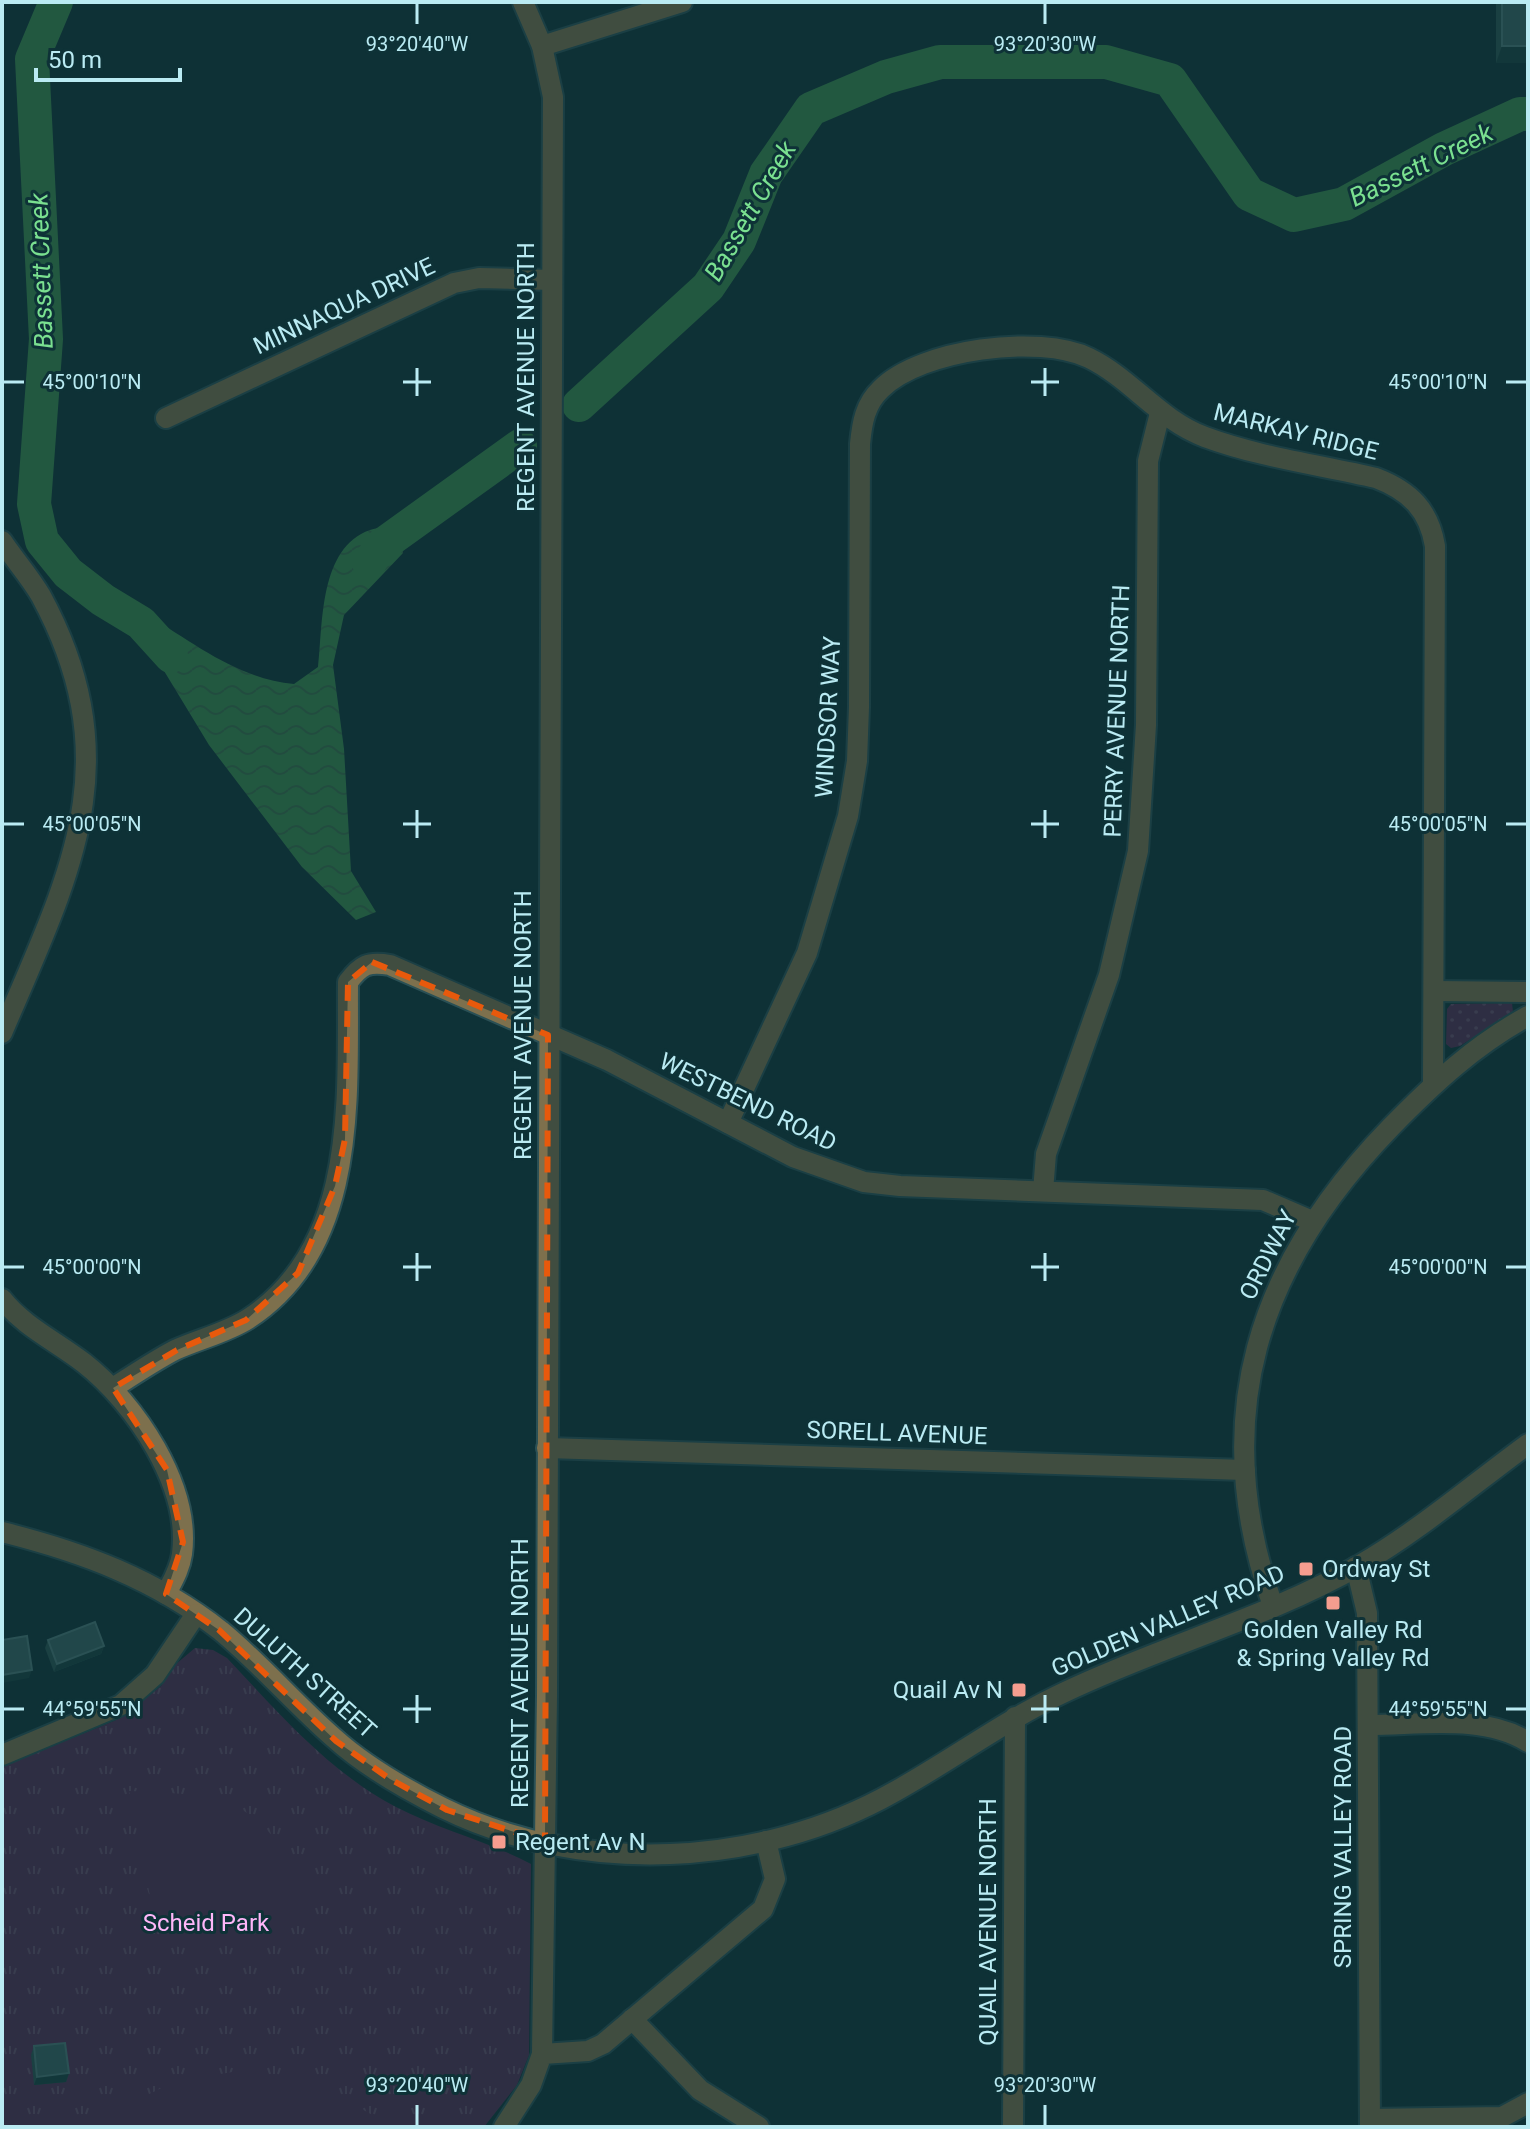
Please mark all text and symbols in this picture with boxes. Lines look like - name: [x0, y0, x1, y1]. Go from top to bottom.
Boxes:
- scale bar: [36, 32, 180, 82]
- text: 93°20'40"W: [366, 32, 469, 56]
- text: 93°20'30"W: [994, 32, 1097, 56]
- text: 50 m: [48, 46, 102, 74]
- water label: Bassett Creek: [1344, 117, 1499, 213]
- water label: Bassett Creek: [698, 135, 803, 286]
- water label: Bassett Creek: [23, 191, 59, 349]
- street label: REGENT AVENUE NORTH: [512, 242, 540, 512]
- street label: MINNAQUA DRIVE: [249, 252, 439, 360]
- text: 45°00'10"N: [42, 370, 142, 394]
- text: 45°00'10"N: [1388, 370, 1488, 394]
- street label: MARKAY RIDGE: [1211, 398, 1381, 466]
- street label: PERRY AVENUE NORTH: [1099, 584, 1135, 838]
- street label: WINDSOR WAY: [810, 635, 846, 799]
- text: 45°00'05"N: [42, 812, 142, 836]
- text: 45°00'05"N: [1388, 812, 1488, 836]
- street label: REGENT AVENUE NORTH: [509, 890, 537, 1160]
- street label: WESTBEND ROAD: [655, 1047, 841, 1157]
- street label: ORDWAY: [1234, 1205, 1303, 1304]
- text: 45°00'00"N: [42, 1255, 142, 1279]
- text: 45°00'00"N: [1388, 1255, 1488, 1279]
- street label: SORELL AVENUE: [806, 1416, 988, 1450]
- street label: REGENT AVENUE NORTH: [506, 1538, 534, 1808]
- place label: Ordway St: [1322, 1555, 1430, 1583]
- street label: GOLDEN VALLEY ROAD: [1047, 1559, 1289, 1683]
- marker: Ordway St: [1297, 1560, 1315, 1578]
- marker: Golden Valley Rd & Spring Valley Rd: [1324, 1594, 1342, 1612]
- street label: DULUTH STREET: [228, 1602, 382, 1744]
- place label: Golden Valley Rd & Spring Valley Rd: [1237, 1616, 1429, 1672]
- place label: Quail Av N: [893, 1676, 1003, 1704]
- marker: Quail Av N: [1010, 1681, 1028, 1699]
- text: 44°59'55"N: [42, 1697, 142, 1721]
- text: 44°59'55"N: [1388, 1697, 1488, 1721]
- street label: SPRING VALLEY ROAD: [1329, 1726, 1357, 1968]
- street label: QUAIL AVENUE NORTH: [974, 1798, 1002, 2046]
- place label: Regent Av N: [515, 1828, 646, 1856]
- marker: Regent Av N: [490, 1833, 508, 1851]
- park label: Scheid Park: [143, 1909, 270, 1937]
- text: 93°20'40"W: [366, 2073, 469, 2097]
- text: 93°20'30"W: [994, 2073, 1097, 2097]

